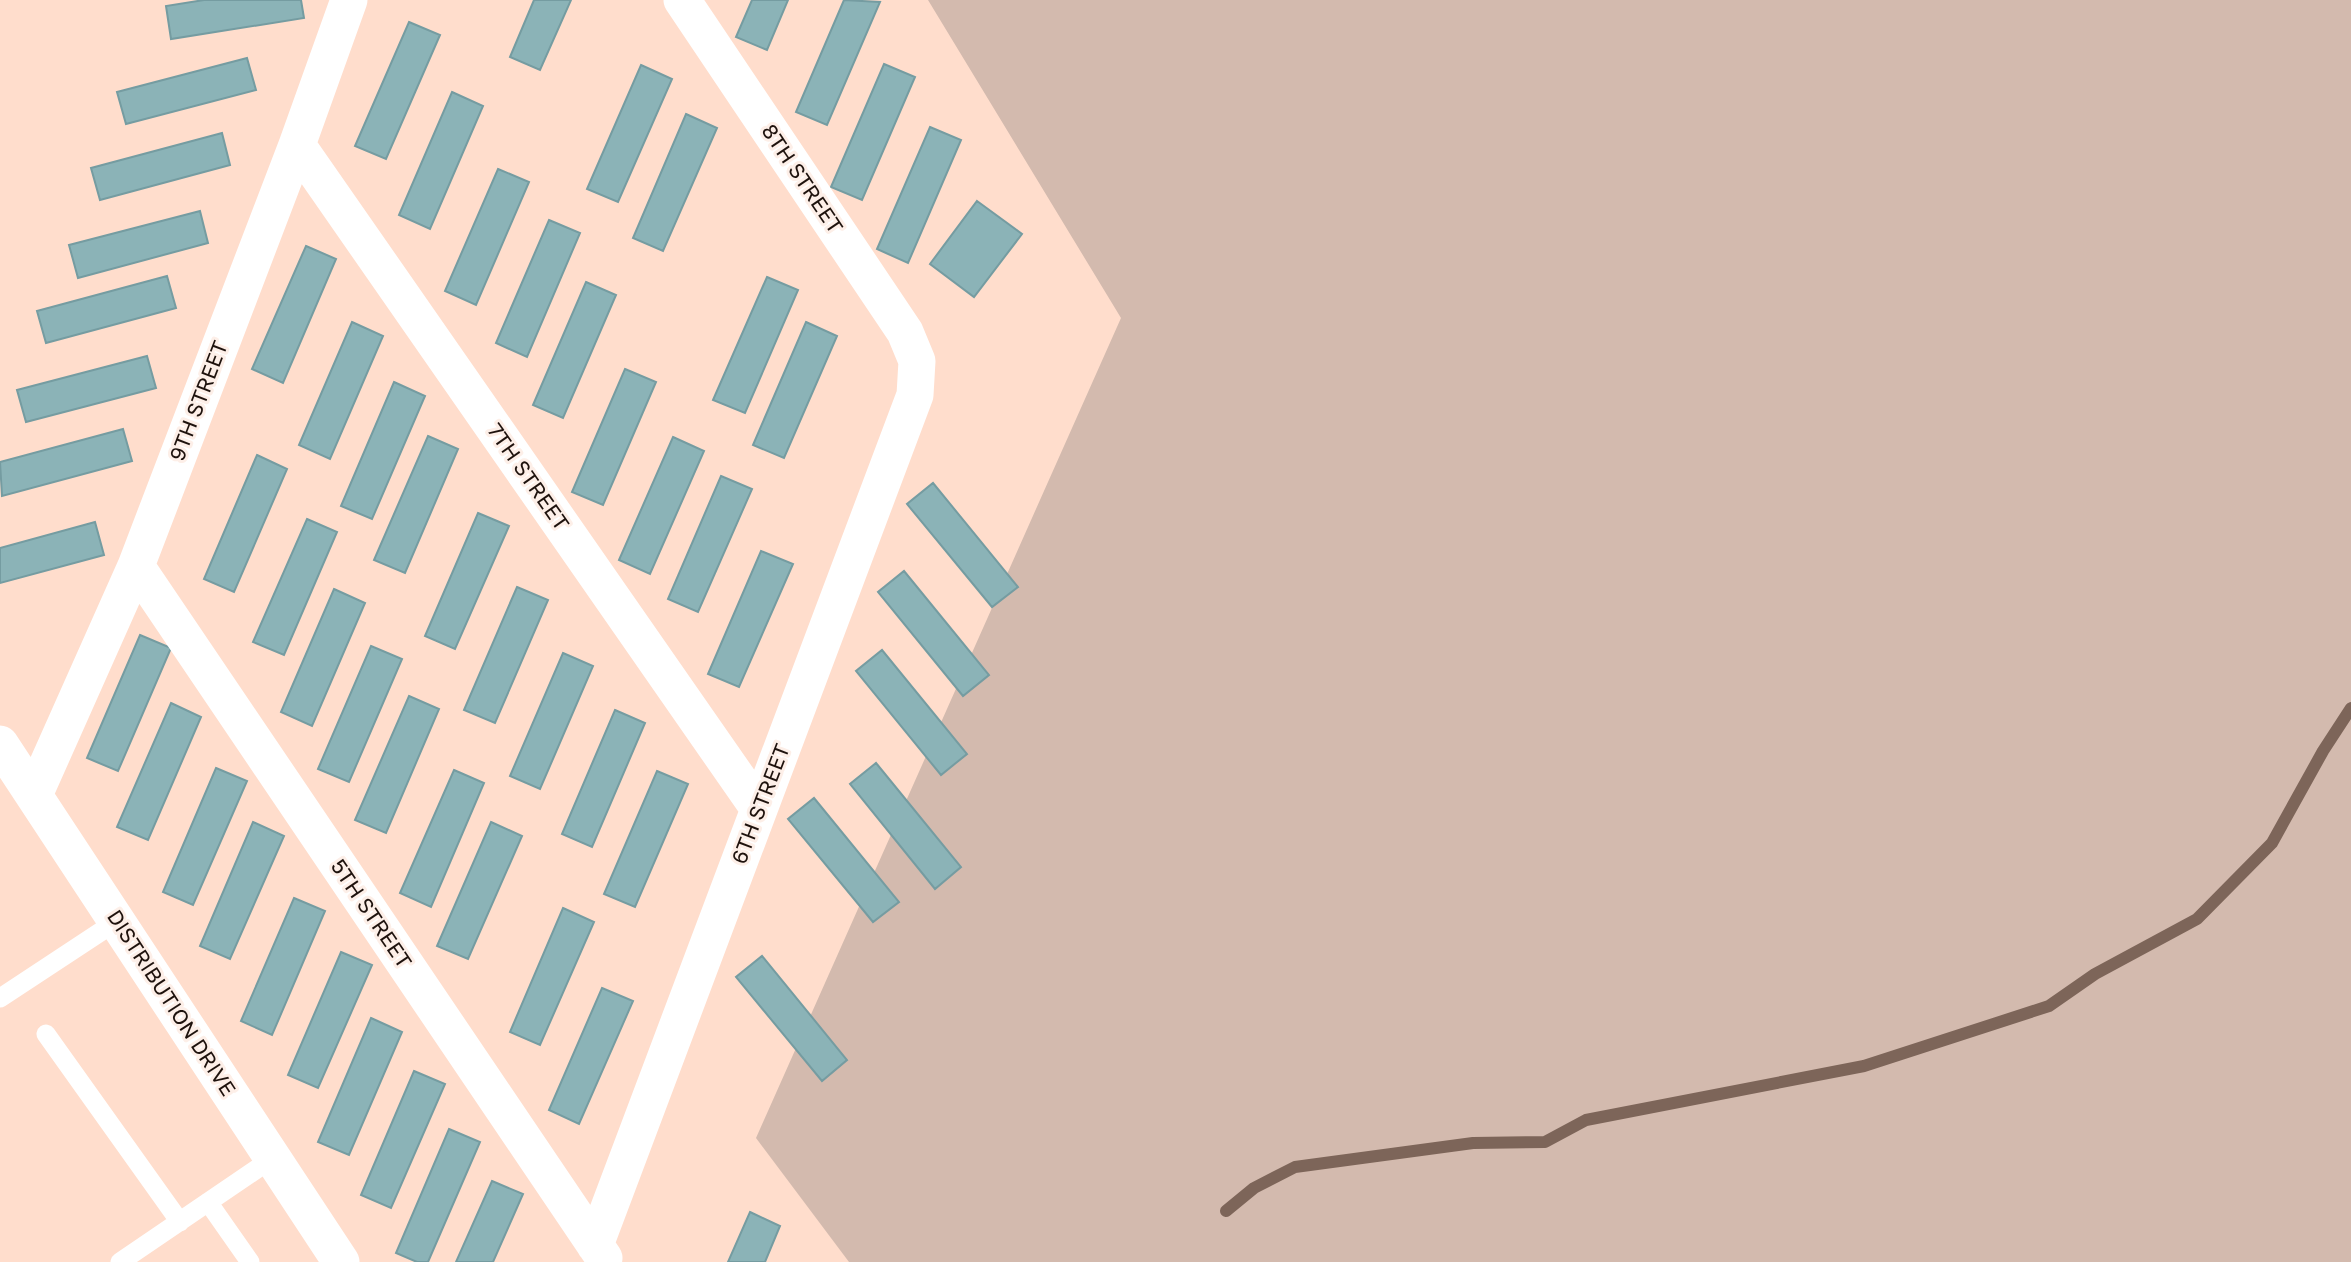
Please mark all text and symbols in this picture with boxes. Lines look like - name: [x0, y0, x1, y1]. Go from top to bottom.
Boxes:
- street label: 8TH STREET: [757, 119, 849, 238]
- street label: 9TH STREET: [163, 337, 233, 464]
- street label: 7TH STREET: [482, 418, 575, 535]
- street label: 6TH STREET: [725, 740, 795, 867]
- street label: 5TH STREET: [326, 854, 418, 973]
- street label: DISTRIBUTION DRIVE: [102, 905, 242, 1100]

